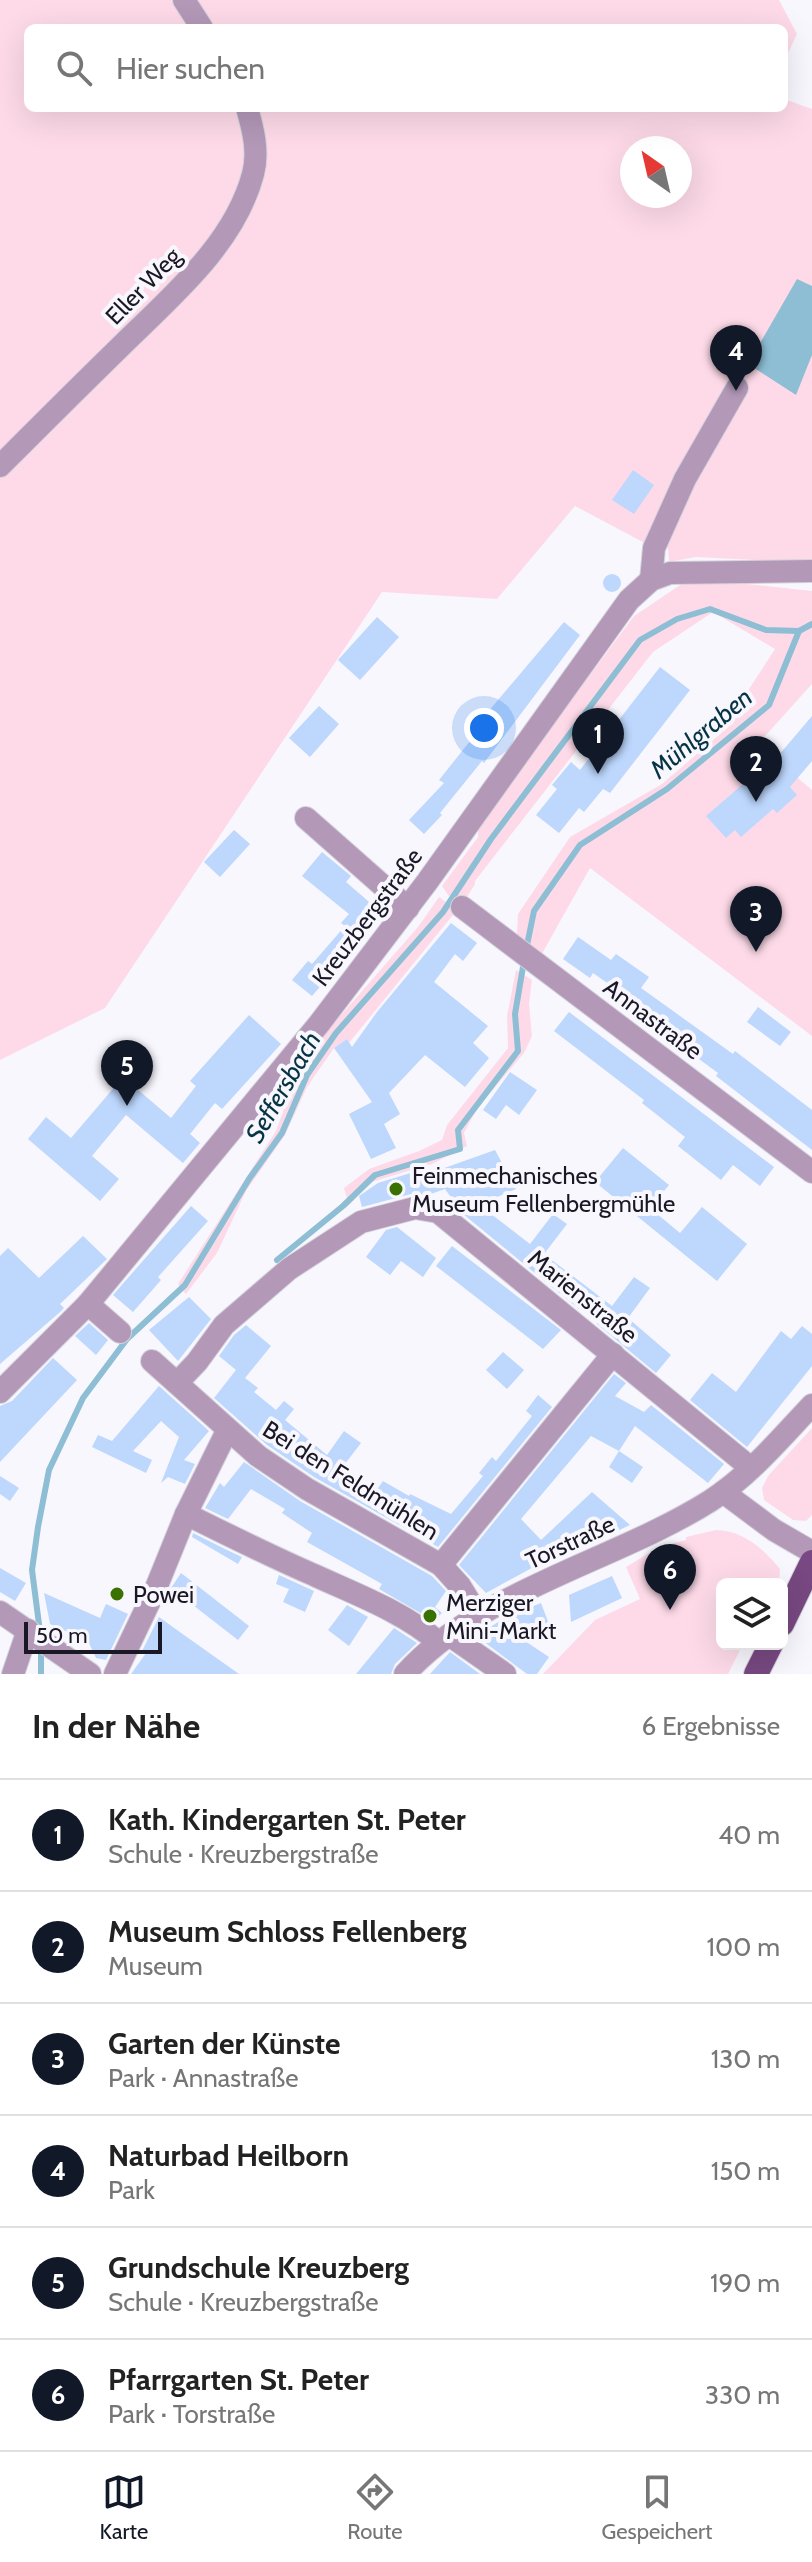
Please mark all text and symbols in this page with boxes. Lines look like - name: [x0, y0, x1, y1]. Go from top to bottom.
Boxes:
- search box: [24, 24, 788, 112]
- icon: search: [52, 46, 96, 90]
- text: Hier suchen: [116, 50, 265, 87]
- north arrow: [620, 136, 692, 208]
- street label: Eller Weg: [99, 241, 187, 331]
- pin: 4: [710, 325, 762, 391]
- water label: Mühlgraben: [642, 681, 759, 786]
- your location: [464, 708, 504, 748]
- pin: 1: [572, 708, 624, 774]
- pin: 2: [730, 736, 782, 802]
- street label: Kreuzbergstraße: [306, 842, 428, 992]
- pin: 3: [730, 886, 782, 952]
- street label: Annastraße: [598, 972, 708, 1066]
- water label: Seffersbach: [238, 1026, 328, 1148]
- pin: 5: [101, 1040, 153, 1106]
- place label: Feinmechanisches Museum Fellenbergmühle: [412, 1161, 675, 1218]
- marker: Feinmechanisches Museum Fellenbergmühle: [387, 1180, 405, 1198]
- street label: Marienstraße: [522, 1243, 644, 1349]
- street label: Bei den Feldmühlen: [258, 1414, 444, 1546]
- street label: Torstraße: [521, 1509, 619, 1575]
- pin: 6: [644, 1544, 696, 1610]
- map controls: [716, 1578, 788, 1650]
- button: layers: [716, 1578, 788, 1650]
- place label: Powei: [133, 1580, 194, 1609]
- marker: Powei: [108, 1585, 126, 1603]
- place label: Merziger Mini-Markt: [446, 1588, 556, 1645]
- marker: Merziger Mini-Markt: [421, 1607, 439, 1625]
- scale bar: [24, 1618, 162, 1654]
- text: 50 m: [36, 1622, 88, 1649]
- text: In der Nähe: [32, 1705, 200, 1747]
- text: 6 Ergebnisse: [642, 1710, 780, 1742]
- text: Kath. Kindergarten St. Peter: [108, 1801, 466, 1838]
- text: 1: [53, 1819, 63, 1851]
- text: 40 m: [718, 1819, 780, 1851]
- text: Schule · Kreuzbergstraße: [108, 1838, 379, 1870]
- text: Museum Schloss Fellenberg: [108, 1913, 466, 1950]
- text: 2: [51, 1931, 65, 1963]
- text: 100 m: [707, 1931, 780, 1963]
- text: Museum: [108, 1950, 203, 1982]
- text: Garten der Künste: [108, 2025, 341, 2062]
- text: 3: [51, 2043, 65, 2075]
- text: 130 m: [711, 2043, 780, 2075]
- text: Park · Annastraße: [108, 2062, 299, 2094]
- text: Naturbad Heilborn: [108, 2137, 349, 2174]
- text: 4: [50, 2155, 66, 2187]
- text: 150 m: [711, 2155, 780, 2187]
- text: Park: [108, 2174, 155, 2206]
- text: Grundschule Kreuzberg: [108, 2249, 409, 2286]
- text: 5: [51, 2267, 65, 2299]
- text: 190 m: [710, 2267, 780, 2299]
- text: Schule · Kreuzbergstraße: [108, 2286, 379, 2318]
- text: Pfarrgarten St. Peter: [108, 2361, 369, 2398]
- text: 6: [51, 2379, 65, 2411]
- text: 330 m: [705, 2379, 780, 2411]
- text: Park · Torstraße: [108, 2398, 275, 2430]
- tab: Karte: [100, 2470, 148, 2545]
- tab: Route: [347, 2470, 402, 2545]
- tab: Gespeichert: [602, 2470, 712, 2545]

